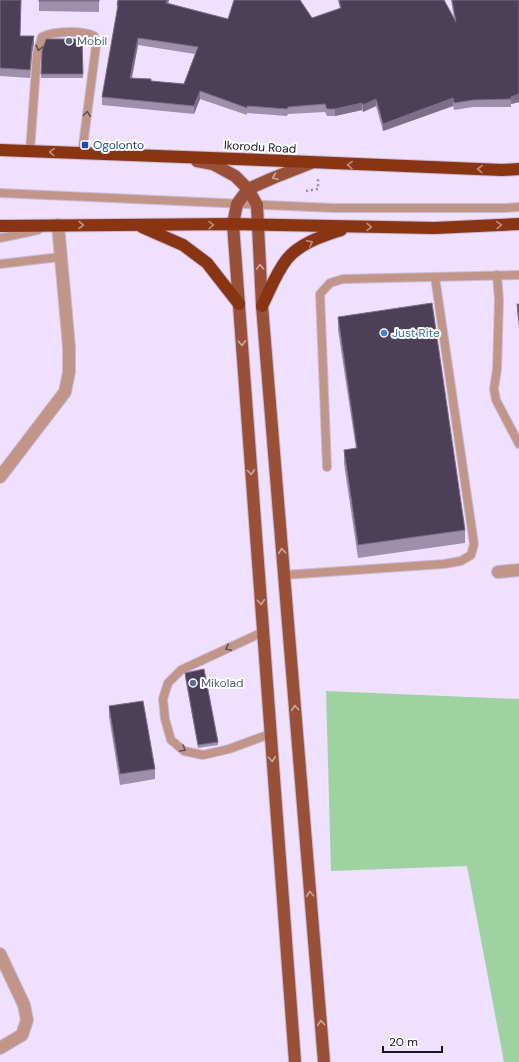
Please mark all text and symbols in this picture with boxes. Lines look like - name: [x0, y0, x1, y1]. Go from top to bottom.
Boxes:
- place label: Mobil: [77, 33, 107, 49]
- marker: Mobil: [64, 36, 74, 46]
- one-way arrow: [35, 44, 44, 51]
- one-way arrow: [82, 111, 91, 117]
- place label: Ogolonto: [93, 137, 144, 153]
- street label: Ikorodu Road: [223, 137, 297, 157]
- marker: Ogolonto: [80, 140, 90, 150]
- one-way arrow: [49, 148, 55, 156]
- one-way arrow: [347, 160, 353, 169]
- one-way arrow: [477, 165, 483, 174]
- one-way arrow: [271, 172, 279, 180]
- one-way arrow: [496, 220, 502, 229]
- one-way arrow: [78, 221, 84, 229]
- one-way arrow: [208, 221, 214, 229]
- one-way arrow: [366, 223, 372, 232]
- one-way arrow: [305, 240, 313, 248]
- one-way arrow: [256, 264, 265, 270]
- place label: Just Rite: [392, 325, 440, 341]
- marker: Just Rite: [379, 328, 389, 338]
- one-way arrow: [237, 340, 246, 346]
- one-way arrow: [247, 469, 256, 475]
- one-way arrow: [277, 548, 286, 554]
- one-way arrow: [256, 599, 265, 605]
- one-way arrow: [224, 644, 231, 652]
- place label: Mikolad: [201, 675, 243, 691]
- marker: Mikolad: [188, 678, 198, 688]
- one-way arrow: [290, 705, 299, 711]
- one-way arrow: [179, 744, 186, 751]
- one-way arrow: [268, 756, 277, 762]
- one-way arrow: [306, 891, 315, 897]
- one-way arrow: [316, 1020, 325, 1026]
- scale bar: [383, 1028, 442, 1054]
- text: 20 m: [389, 1034, 418, 1050]

